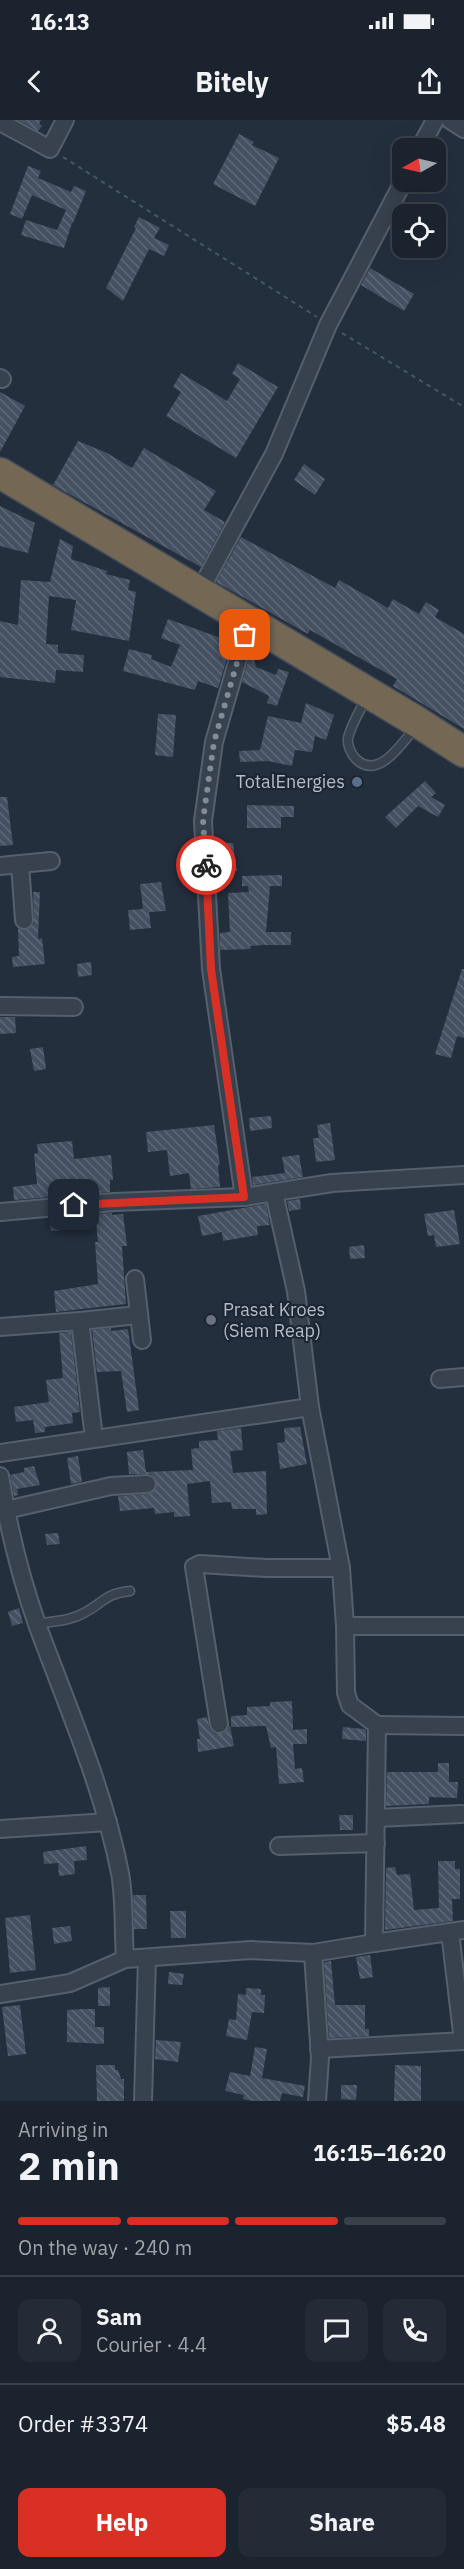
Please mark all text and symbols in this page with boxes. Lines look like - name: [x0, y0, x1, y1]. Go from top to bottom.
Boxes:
- text: 16:13: [30, 7, 90, 36]
- text: Bitely: [195, 64, 269, 99]
- icon: back: [18, 65, 51, 98]
- icon: share: [413, 65, 446, 98]
- north arrow: [392, 138, 446, 192]
- map controls: [392, 138, 446, 258]
- button: locate: [392, 204, 446, 258]
- pin: [219, 609, 270, 660]
- icon: bag: [228, 618, 261, 651]
- place label: TotalEnergies: [236, 770, 345, 793]
- marker: TotalEnergies: [350, 775, 364, 789]
- courier: [176, 835, 236, 895]
- icon: bike: [190, 849, 223, 882]
- pin: [48, 1179, 99, 1230]
- icon: home: [57, 1188, 90, 1221]
- place label: Prasat Kroes (Siem Reap): [223, 1298, 325, 1342]
- marker: Prasat Kroes (Siem Reap): [204, 1313, 218, 1327]
- text: Arriving in: [18, 2116, 108, 2143]
- text: 16:15–16:20: [313, 2138, 446, 2167]
- text: 2 min: [18, 2140, 120, 2191]
- text: On the way · 240 m: [18, 2234, 192, 2261]
- button: person: [18, 2299, 81, 2362]
- button: chat: [305, 2299, 368, 2362]
- button: phone: [383, 2299, 446, 2362]
- text: Sam: [96, 2302, 142, 2331]
- text: Courier · 4.4: [96, 2331, 207, 2358]
- text: Order #3374: [18, 2409, 148, 2438]
- text: $5.48: [386, 2409, 446, 2438]
- button: Help: [18, 2488, 226, 2557]
- button: Share: [238, 2488, 446, 2557]

